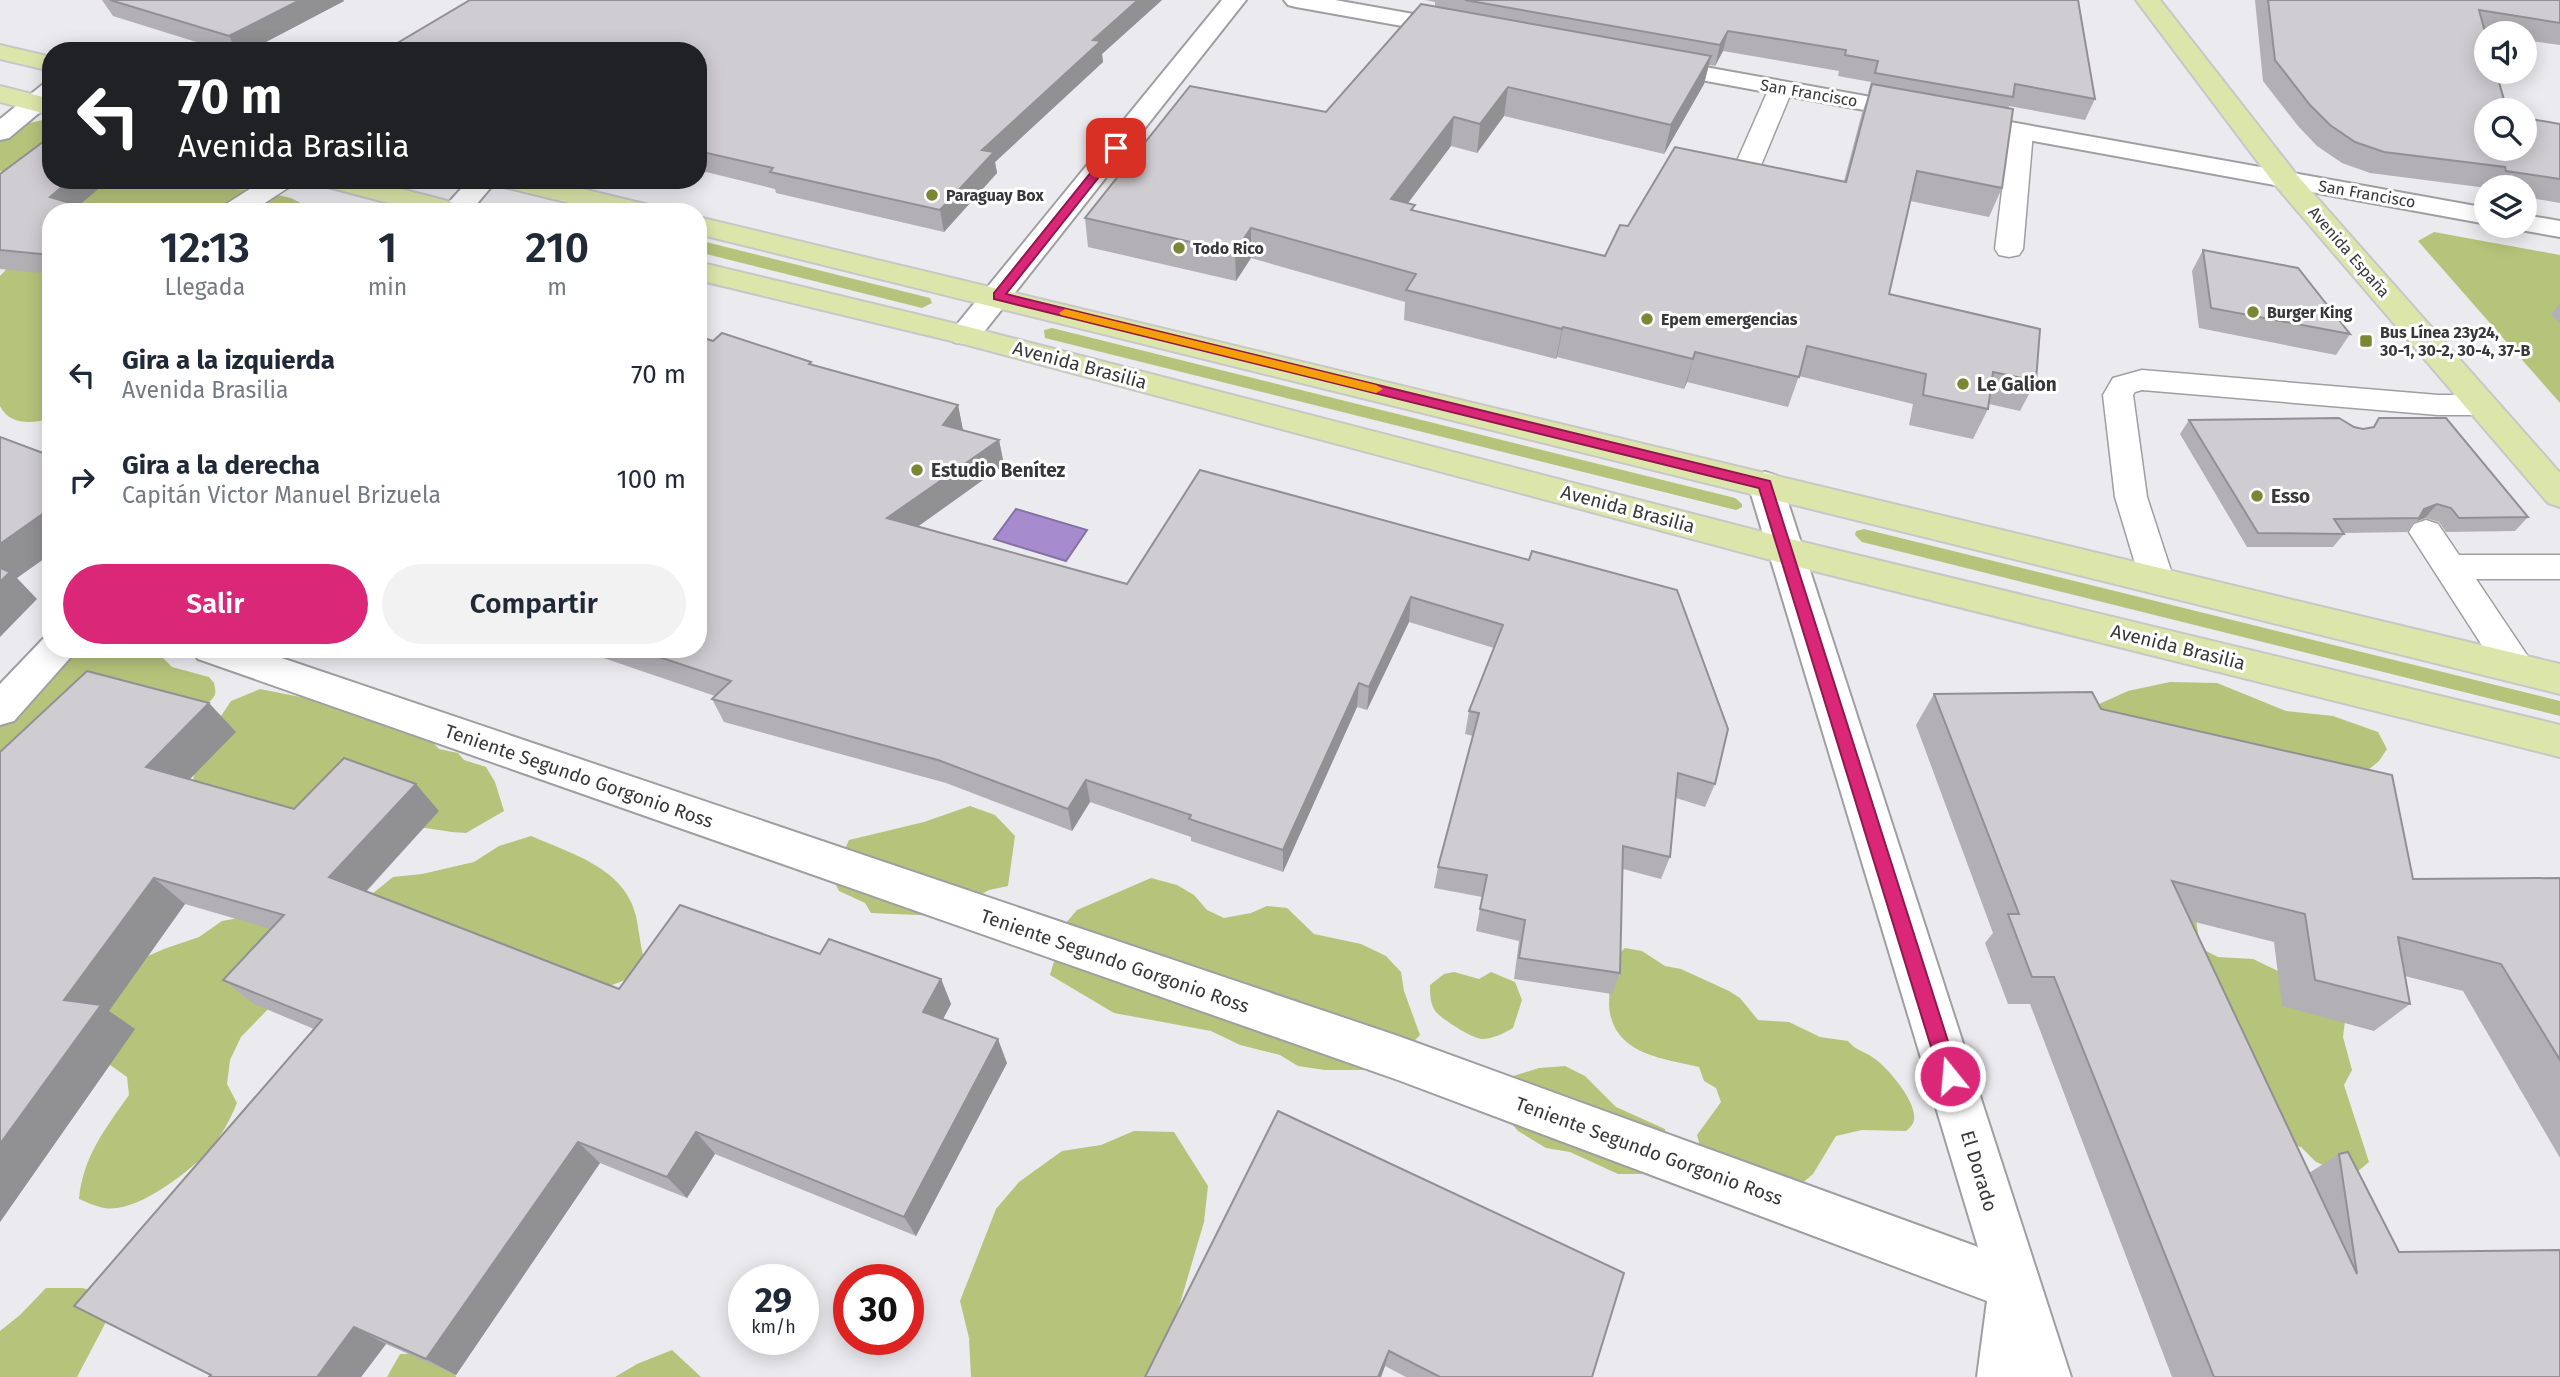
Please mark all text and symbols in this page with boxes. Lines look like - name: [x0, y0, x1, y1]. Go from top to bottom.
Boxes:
- map controls: [2474, 21, 2537, 238]
- button: sound: [2474, 21, 2537, 84]
- text: 70 m: [178, 67, 282, 126]
- icon: left: [63, 70, 154, 161]
- street label: San Francisco: [1759, 75, 1859, 111]
- button: search: [2474, 98, 2537, 161]
- pin: [1086, 118, 1146, 178]
- text: Avenida Brasilia: [178, 127, 410, 165]
- icon: arrive: [1097, 129, 1135, 167]
- button: layers: [2474, 175, 2537, 238]
- street label: San Francisco: [2317, 176, 2417, 212]
- place label: Paraguay Box: [946, 186, 1044, 205]
- marker: Paraguay Box: [924, 187, 940, 203]
- street label: Avenida España: [2304, 203, 2394, 301]
- text: 12:13: [160, 223, 250, 273]
- text: 1: [378, 223, 397, 273]
- text: 210: [525, 223, 589, 273]
- place label: Todo Rico: [1193, 239, 1264, 258]
- marker: Todo Rico: [1171, 240, 1187, 256]
- text: Llegada: [165, 273, 245, 301]
- text: min: [368, 273, 407, 301]
- text: m: [547, 273, 567, 301]
- place label: Burger King: [2267, 303, 2353, 322]
- marker: Burger King: [2245, 304, 2261, 320]
- place label: Epem emergencias: [1661, 310, 1798, 329]
- marker: Epem emergencias: [1639, 311, 1655, 327]
- place label: Bus Línea 23y24, 30-1, 30-2, 30-4, 37-B: [2379, 323, 2530, 360]
- marker: Bus Línea 23y24, 30-1, 30-2, 30-4, 37-B: [2358, 333, 2374, 349]
- street label: Avenida Brasilia: [1011, 336, 1149, 394]
- text: Gira a la izquierda: [122, 345, 335, 376]
- icon: left: [63, 356, 101, 394]
- text: 70 m: [631, 359, 686, 390]
- place label: Le Galion: [1977, 373, 2057, 396]
- text: Avenida Brasilia: [122, 376, 289, 404]
- marker: Le Galion: [1955, 376, 1971, 392]
- text: Gira a la derecha: [122, 450, 320, 481]
- place label: Estudio Benítez: [931, 459, 1065, 482]
- icon: right: [63, 461, 101, 499]
- marker: Estudio Benítez: [909, 462, 925, 478]
- text: 100 m: [617, 464, 686, 495]
- street label: Avenida Brasilia: [1559, 480, 1697, 538]
- text: Capitán Victor Manuel Brizuela: [122, 481, 441, 509]
- place label: Esso: [2271, 485, 2310, 508]
- marker: Esso: [2249, 488, 2265, 504]
- button: Salir: [63, 564, 368, 644]
- button: Compartir: [382, 564, 686, 644]
- street label: Avenida Brasilia: [2108, 619, 2248, 675]
- street label: Teniente Segundo Gorgonio Ross: [442, 719, 716, 833]
- street label: Teniente Segundo Gorgonio Ross: [978, 904, 1252, 1018]
- position arrow: [1913, 1039, 1987, 1113]
- street label: Teniente Segundo Gorgonio Ross: [1512, 1092, 1786, 1210]
- street label: El Dorado: [1956, 1128, 2002, 1214]
- speed limit sign: 30: [833, 1264, 924, 1355]
- text: 29: [755, 1279, 792, 1321]
- text: km/h: [751, 1316, 796, 1338]

